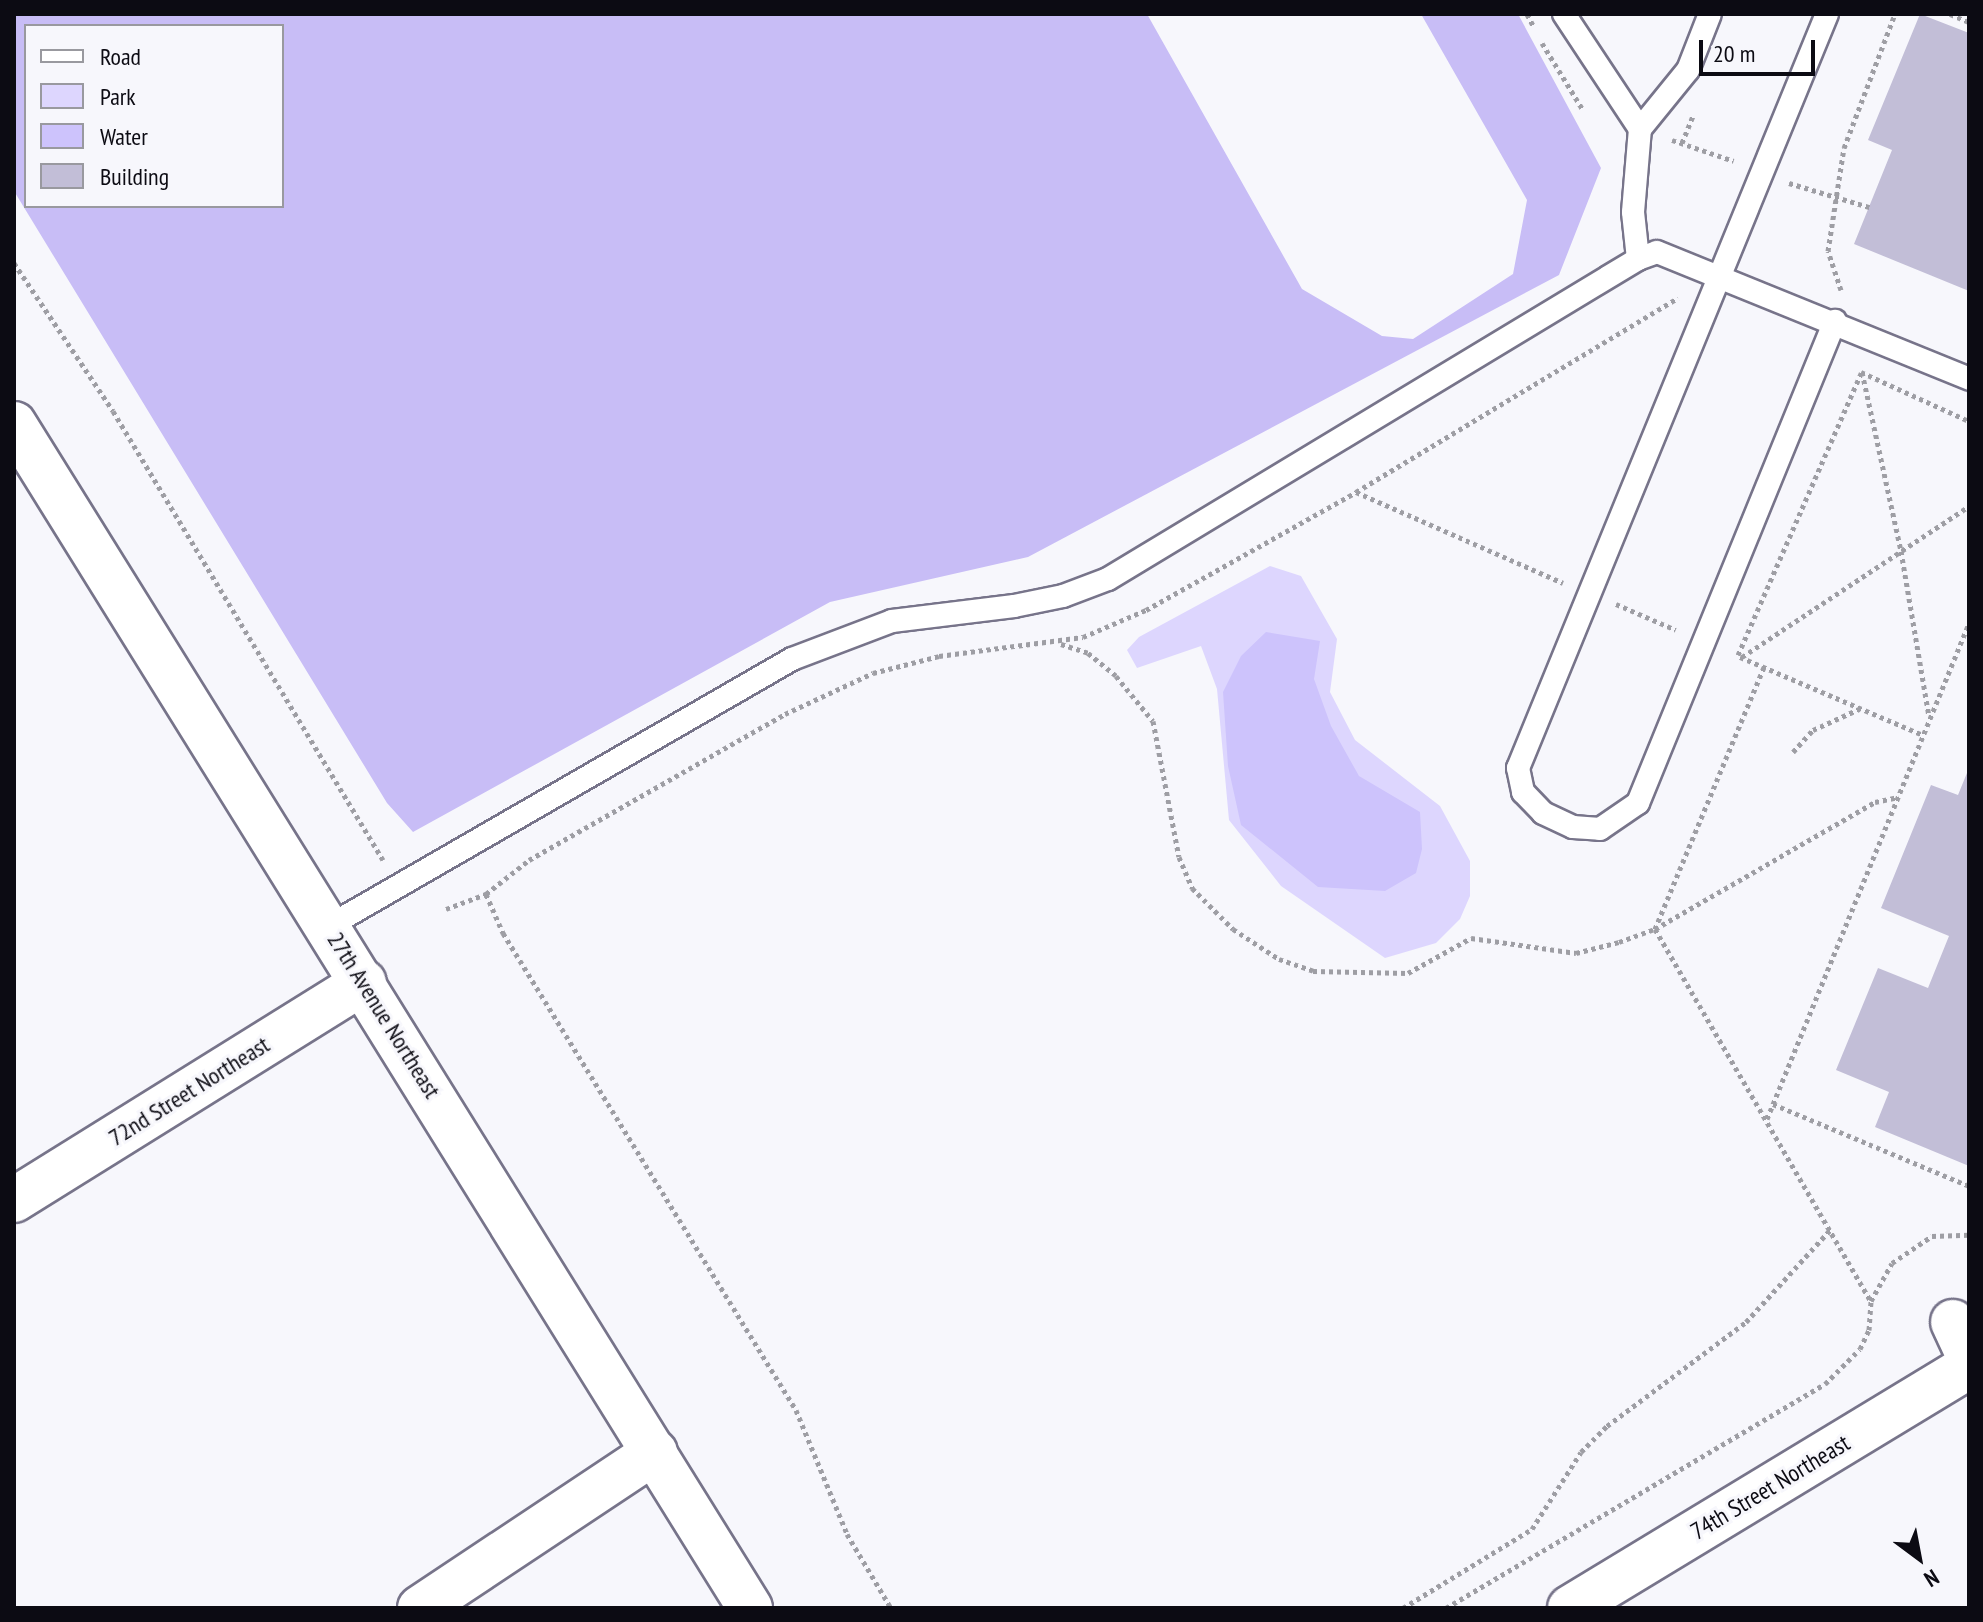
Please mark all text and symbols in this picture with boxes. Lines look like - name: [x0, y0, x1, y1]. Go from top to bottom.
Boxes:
- legend: [24, 24, 284, 208]
- scale bar: [1703, 24, 1819, 74]
- text: 20 m: [1713, 38, 1755, 69]
- text: Road: [100, 41, 141, 72]
- text: Park: [100, 81, 136, 112]
- text: Water: [100, 121, 148, 152]
- text: Building: [100, 161, 169, 192]
- street label: 27th Avenue Northeast: [321, 926, 447, 1104]
- street label: 72nd Street Northeast: [103, 1030, 275, 1152]
- street label: 74th Street Northeast: [1685, 1428, 1855, 1546]
- north arrow: [1879, 1518, 1959, 1598]
- text: N: [1919, 1563, 1944, 1593]

